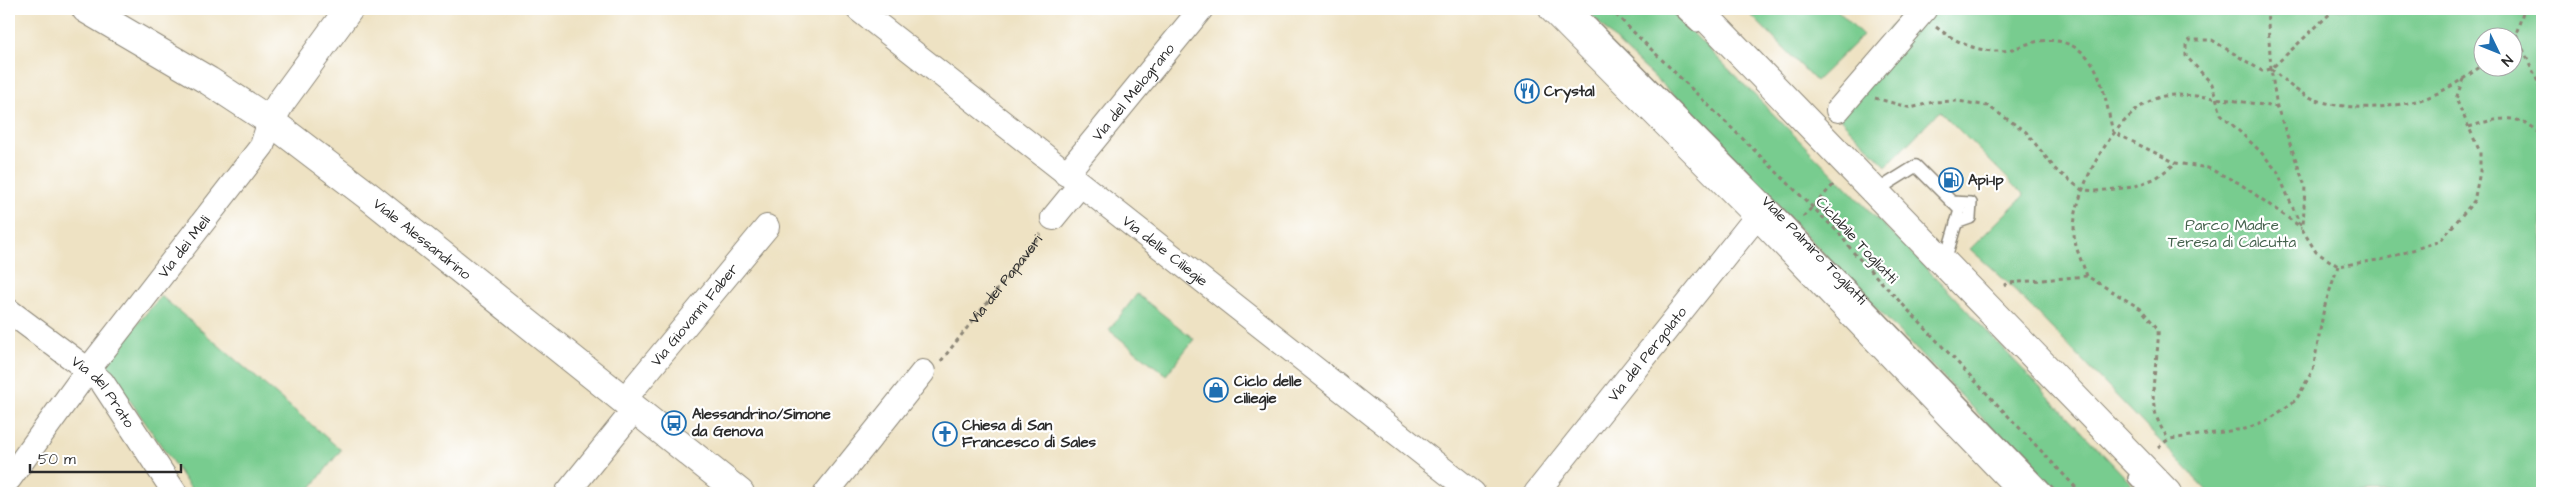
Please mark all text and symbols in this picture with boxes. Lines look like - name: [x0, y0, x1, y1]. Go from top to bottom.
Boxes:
- north arrow: [2474, 28, 2524, 78]
- street label: Via del Melograno: [1087, 39, 1180, 146]
- text: N: [2496, 50, 2517, 70]
- restaurant icon: Crystal: [1514, 78, 1540, 104]
- place label: Crystal: [1544, 81, 1595, 103]
- fuel station icon: Api-Ip: [1938, 167, 1964, 193]
- place label: Api-Ip: [1968, 170, 2004, 191]
- street label: Viale Palmiro Togliatti: [1756, 191, 1872, 310]
- street label: Ciclabile Togliatti: [1810, 192, 1903, 290]
- street label: Viale Alessandrino: [368, 194, 476, 285]
- street label: Via dei Meli: [153, 210, 216, 283]
- street label: Via delle Ciliegie: [1118, 211, 1212, 292]
- park label: Parco Madre Teresa di Calcutta: [2168, 215, 2297, 253]
- street label: Via dei Papaveri: [964, 230, 1048, 329]
- street label: Via Giovanni Faber: [646, 259, 744, 371]
- street label: Via del Pergolato: [1603, 302, 1692, 406]
- street label: Via del Prato: [67, 351, 140, 433]
- place label: Ciclo delle ciliegie: [1234, 371, 1302, 411]
- shop icon: Ciclo delle ciliegie: [1203, 377, 1229, 403]
- place label: Alessandrino/Simone da Genova: [691, 404, 831, 442]
- bus stop icon: Alessandrino/Simone da Genova: [661, 410, 687, 436]
- place label: Chiesa di San Francesco di Sales: [962, 415, 1097, 453]
- church icon: Chiesa di San Francesco di Sales: [932, 421, 958, 447]
- scale bar: [30, 442, 181, 474]
- text: 50 m: [38, 449, 76, 470]

